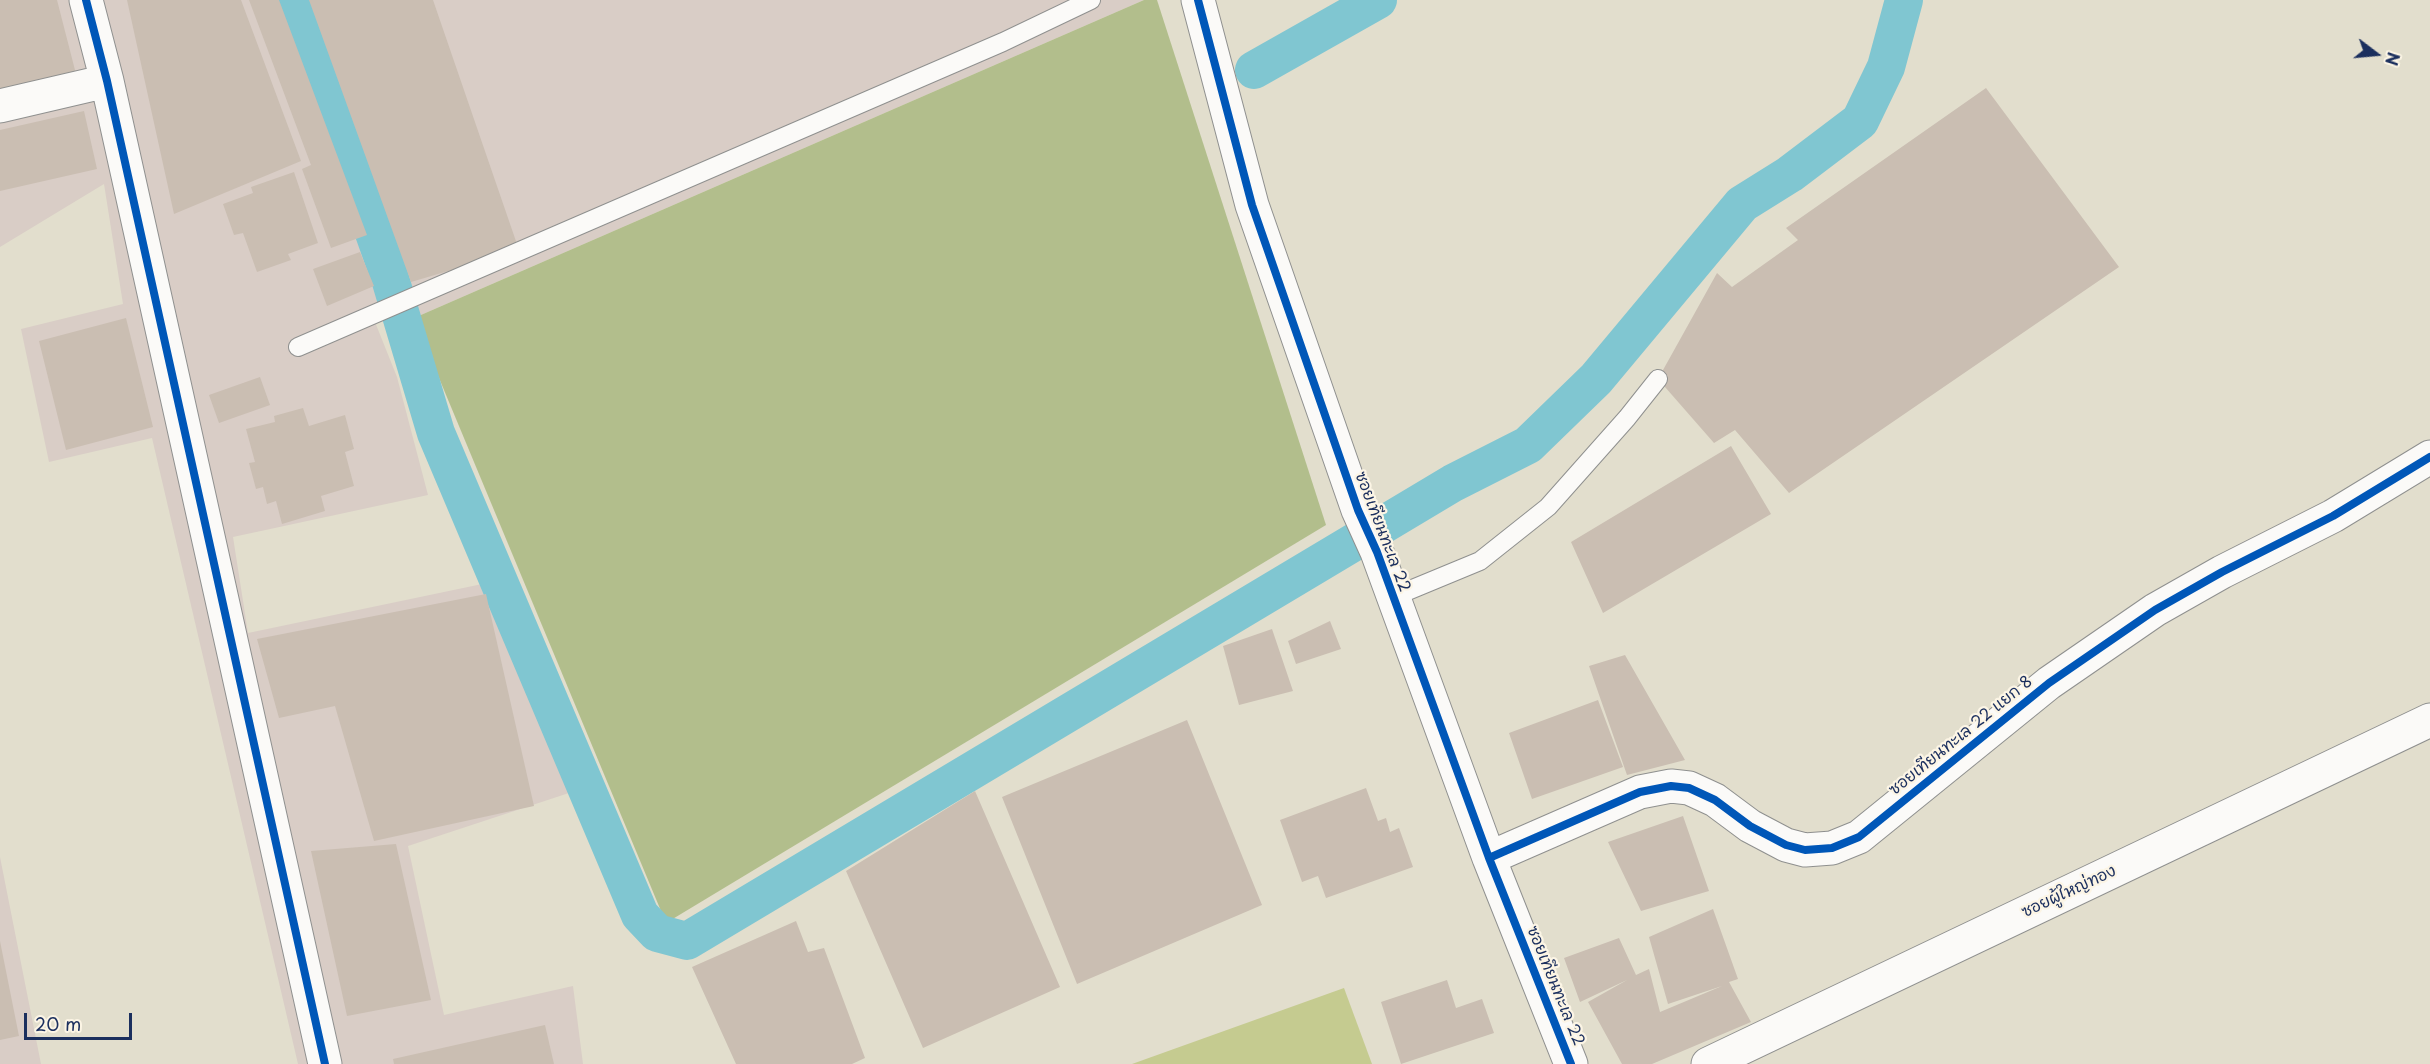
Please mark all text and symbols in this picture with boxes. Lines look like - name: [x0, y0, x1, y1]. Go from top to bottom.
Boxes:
- north arrow: [2346, 24, 2406, 84]
- text: N: [2380, 50, 2407, 68]
- street label: ซอยเทียนทะเล 22: [1350, 469, 1414, 595]
- street label: ซอยเทียนทะเล 22 แยก 8: [1886, 672, 2036, 800]
- street label: ซอยผู้ใหญ่ทอง: [2019, 862, 2119, 922]
- street label: ซอยเทียนทะเล 22: [1522, 923, 1588, 1049]
- scale bar: [27, 1001, 135, 1039]
- text: 20 m: [35, 1010, 81, 1037]

